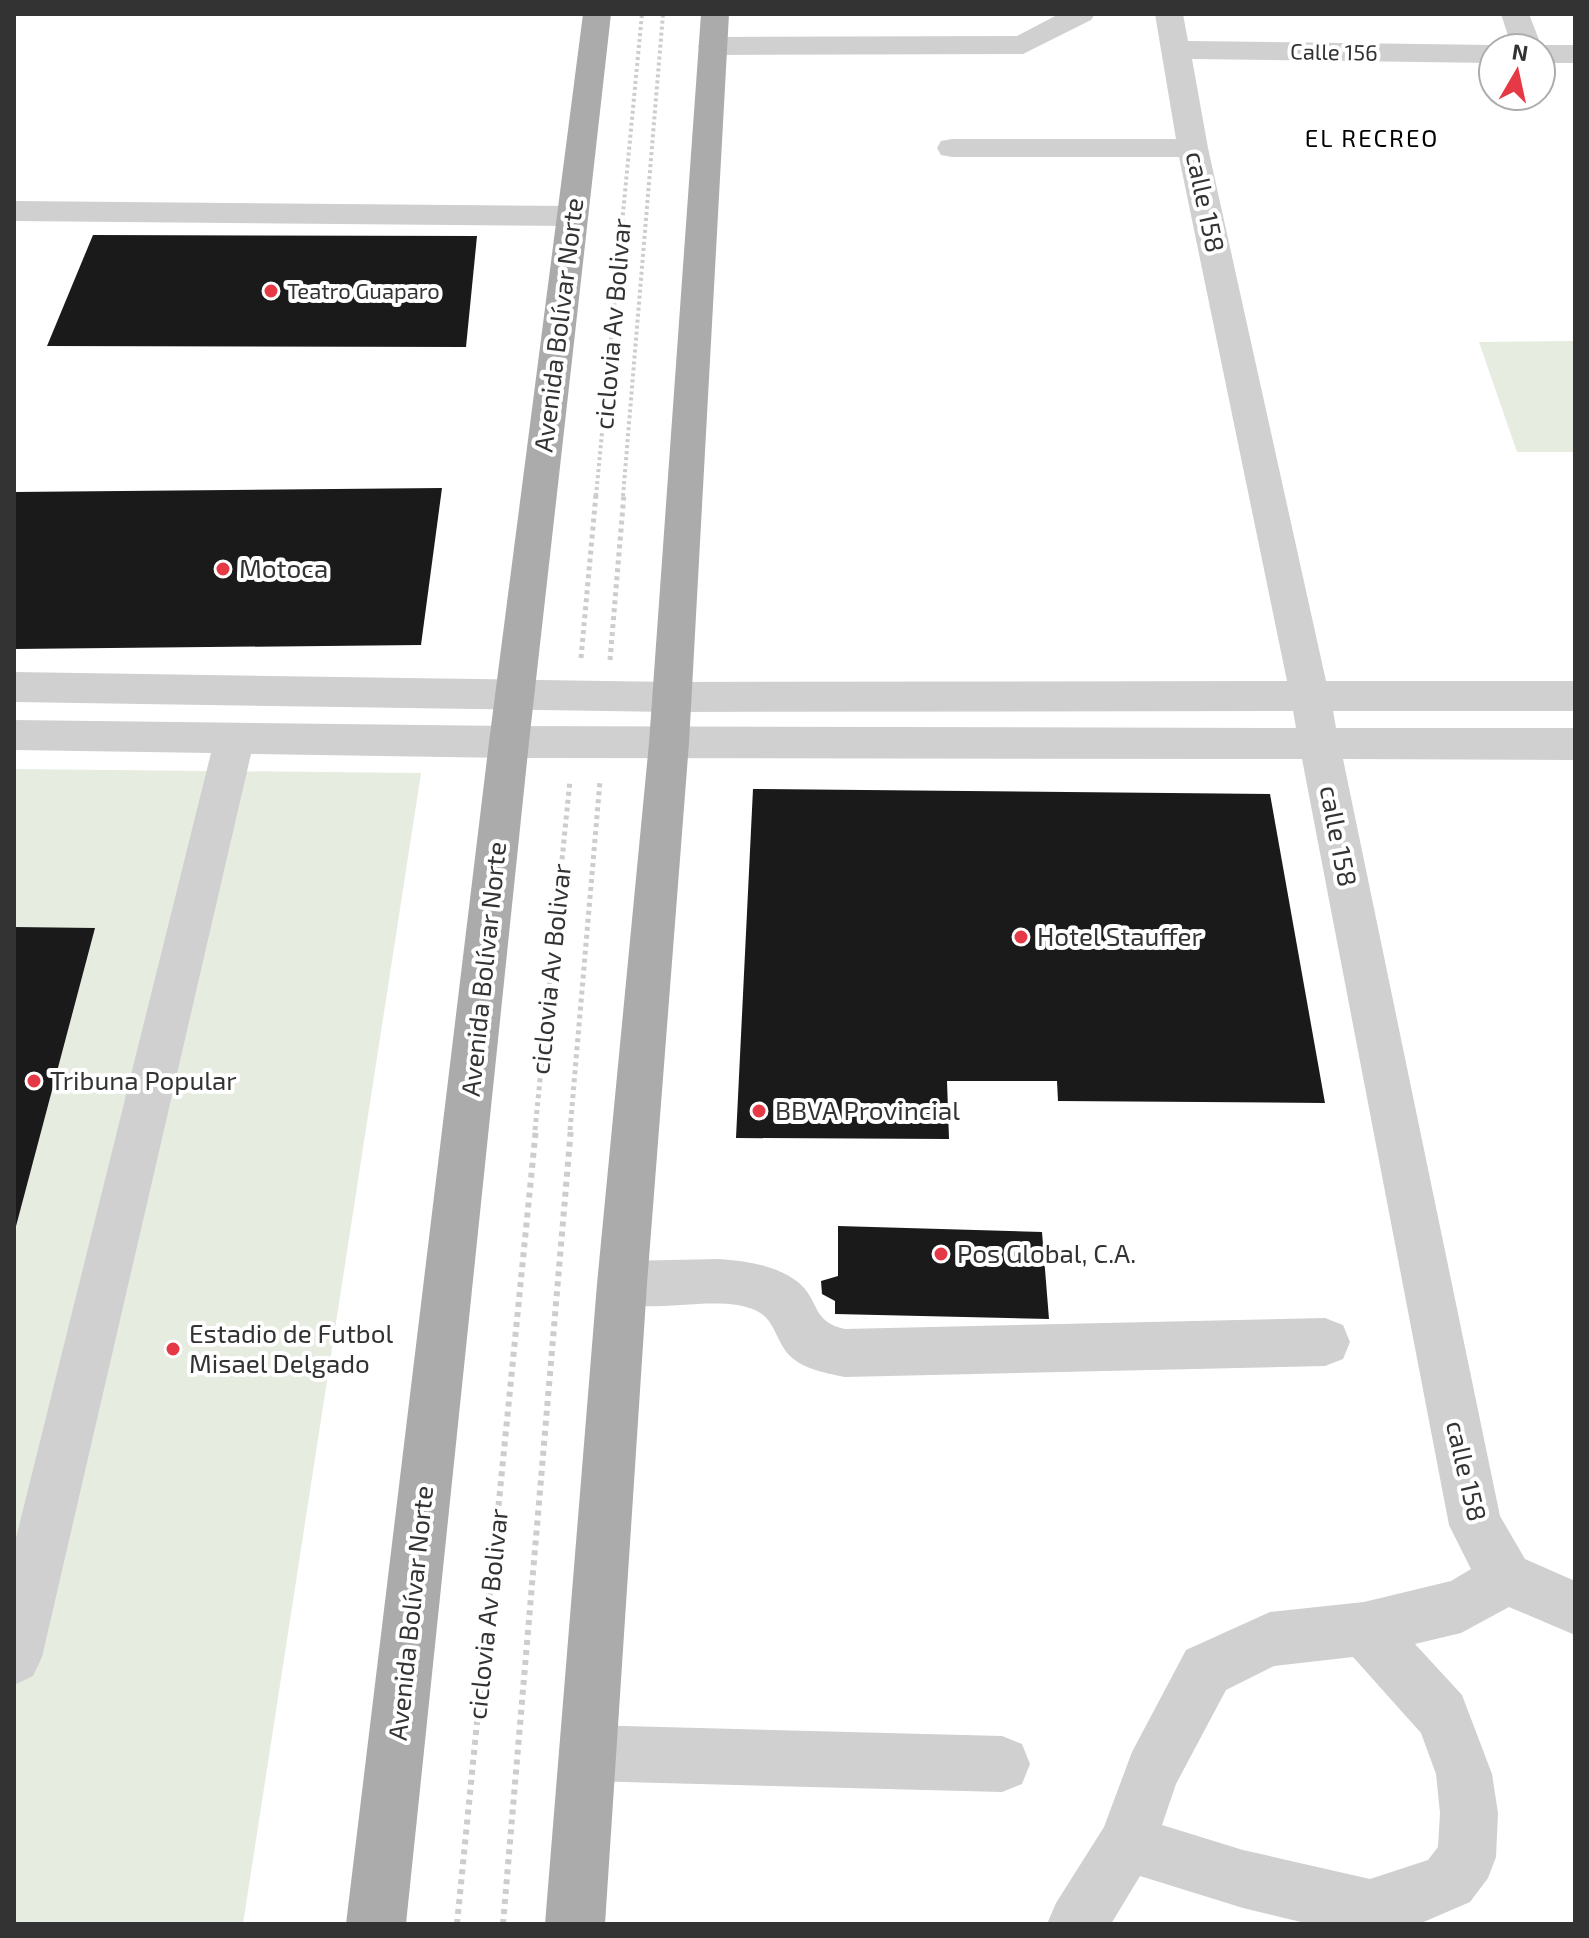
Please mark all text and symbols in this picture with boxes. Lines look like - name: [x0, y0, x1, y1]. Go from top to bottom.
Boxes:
- north arrow: [1477, 32, 1557, 112]
- street label: Calle 156: [1290, 37, 1378, 65]
- text: N: [1510, 37, 1530, 65]
- district label: EL RECREO: [1305, 123, 1439, 152]
- street label: calle 158: [1181, 148, 1232, 255]
- street label: Avenida Bolívar Norte: [527, 196, 588, 454]
- street label: ciclovia Av Bolivar: [587, 217, 636, 431]
- place label: Teatro Guaparo: [287, 277, 440, 303]
- marker: Teatro Guaparo: [262, 282, 280, 300]
- place label: Motoca: [239, 552, 328, 583]
- marker: Motoca: [214, 560, 232, 578]
- street label: calle 158: [1315, 783, 1364, 889]
- street label: Avenida Bolívar Norte: [454, 840, 511, 1098]
- street label: ciclovia Av Bolivar: [523, 862, 576, 1076]
- place label: Hotel Stauffer: [1037, 920, 1202, 951]
- marker: Hotel Stauffer: [1012, 928, 1030, 946]
- place label: Tribuna Popular: [50, 1064, 237, 1095]
- marker: Tribuna Popular: [25, 1072, 43, 1090]
- place label: BBVA Provincial: [775, 1094, 960, 1125]
- marker: BBVA Provincial: [750, 1102, 768, 1120]
- place label: Pos Global, C.A.: [957, 1237, 1136, 1268]
- marker: Pos Global, C.A.: [932, 1245, 950, 1263]
- place label: Estadio de Futbol Misael Delgado: [189, 1317, 393, 1378]
- marker: Estadio de Futbol Misael Delgado: [164, 1340, 182, 1358]
- street label: calle 158: [1441, 1417, 1494, 1524]
- street label: Avenida Bolívar Norte: [381, 1484, 438, 1742]
- street label: ciclovia Av Bolivar: [460, 1507, 513, 1721]

